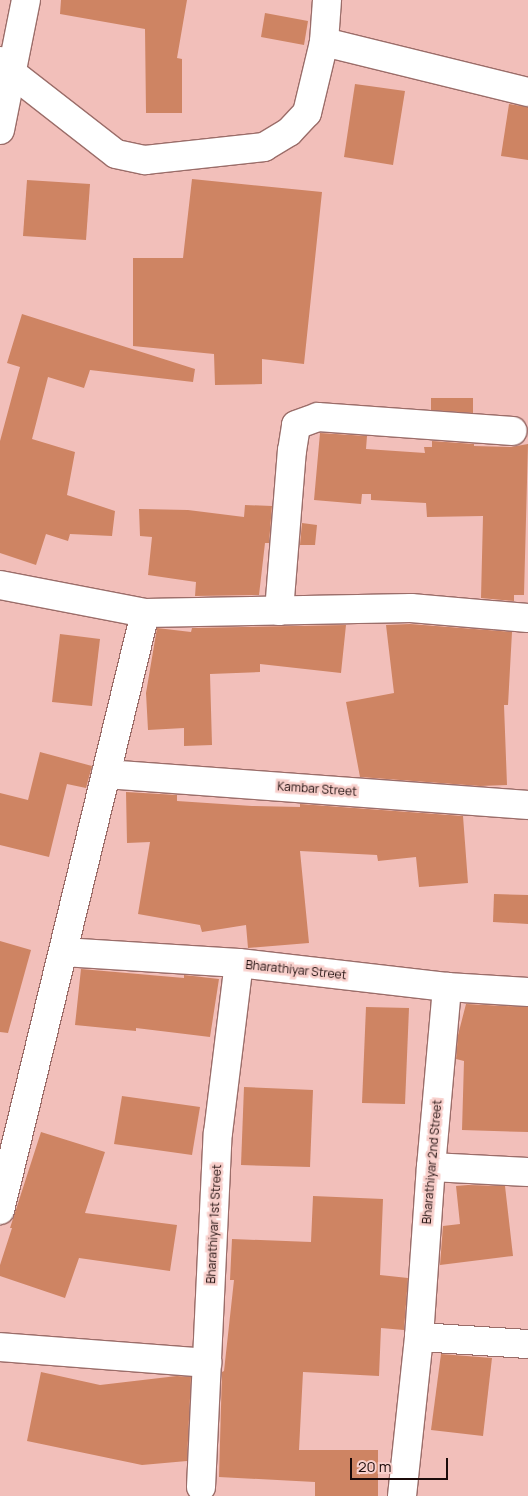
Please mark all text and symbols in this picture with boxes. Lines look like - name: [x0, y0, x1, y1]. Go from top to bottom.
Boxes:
- street label: Kambar Street: [277, 779, 357, 799]
- street label: Bharathiyar Street: [245, 958, 347, 982]
- street label: Bharathiyar 2nd Street: [419, 1099, 445, 1225]
- street label: Bharathiyar 1st Street: [204, 1164, 224, 1284]
- scale bar: [353, 1448, 450, 1480]
- text: 20 m: [358, 1456, 391, 1477]

